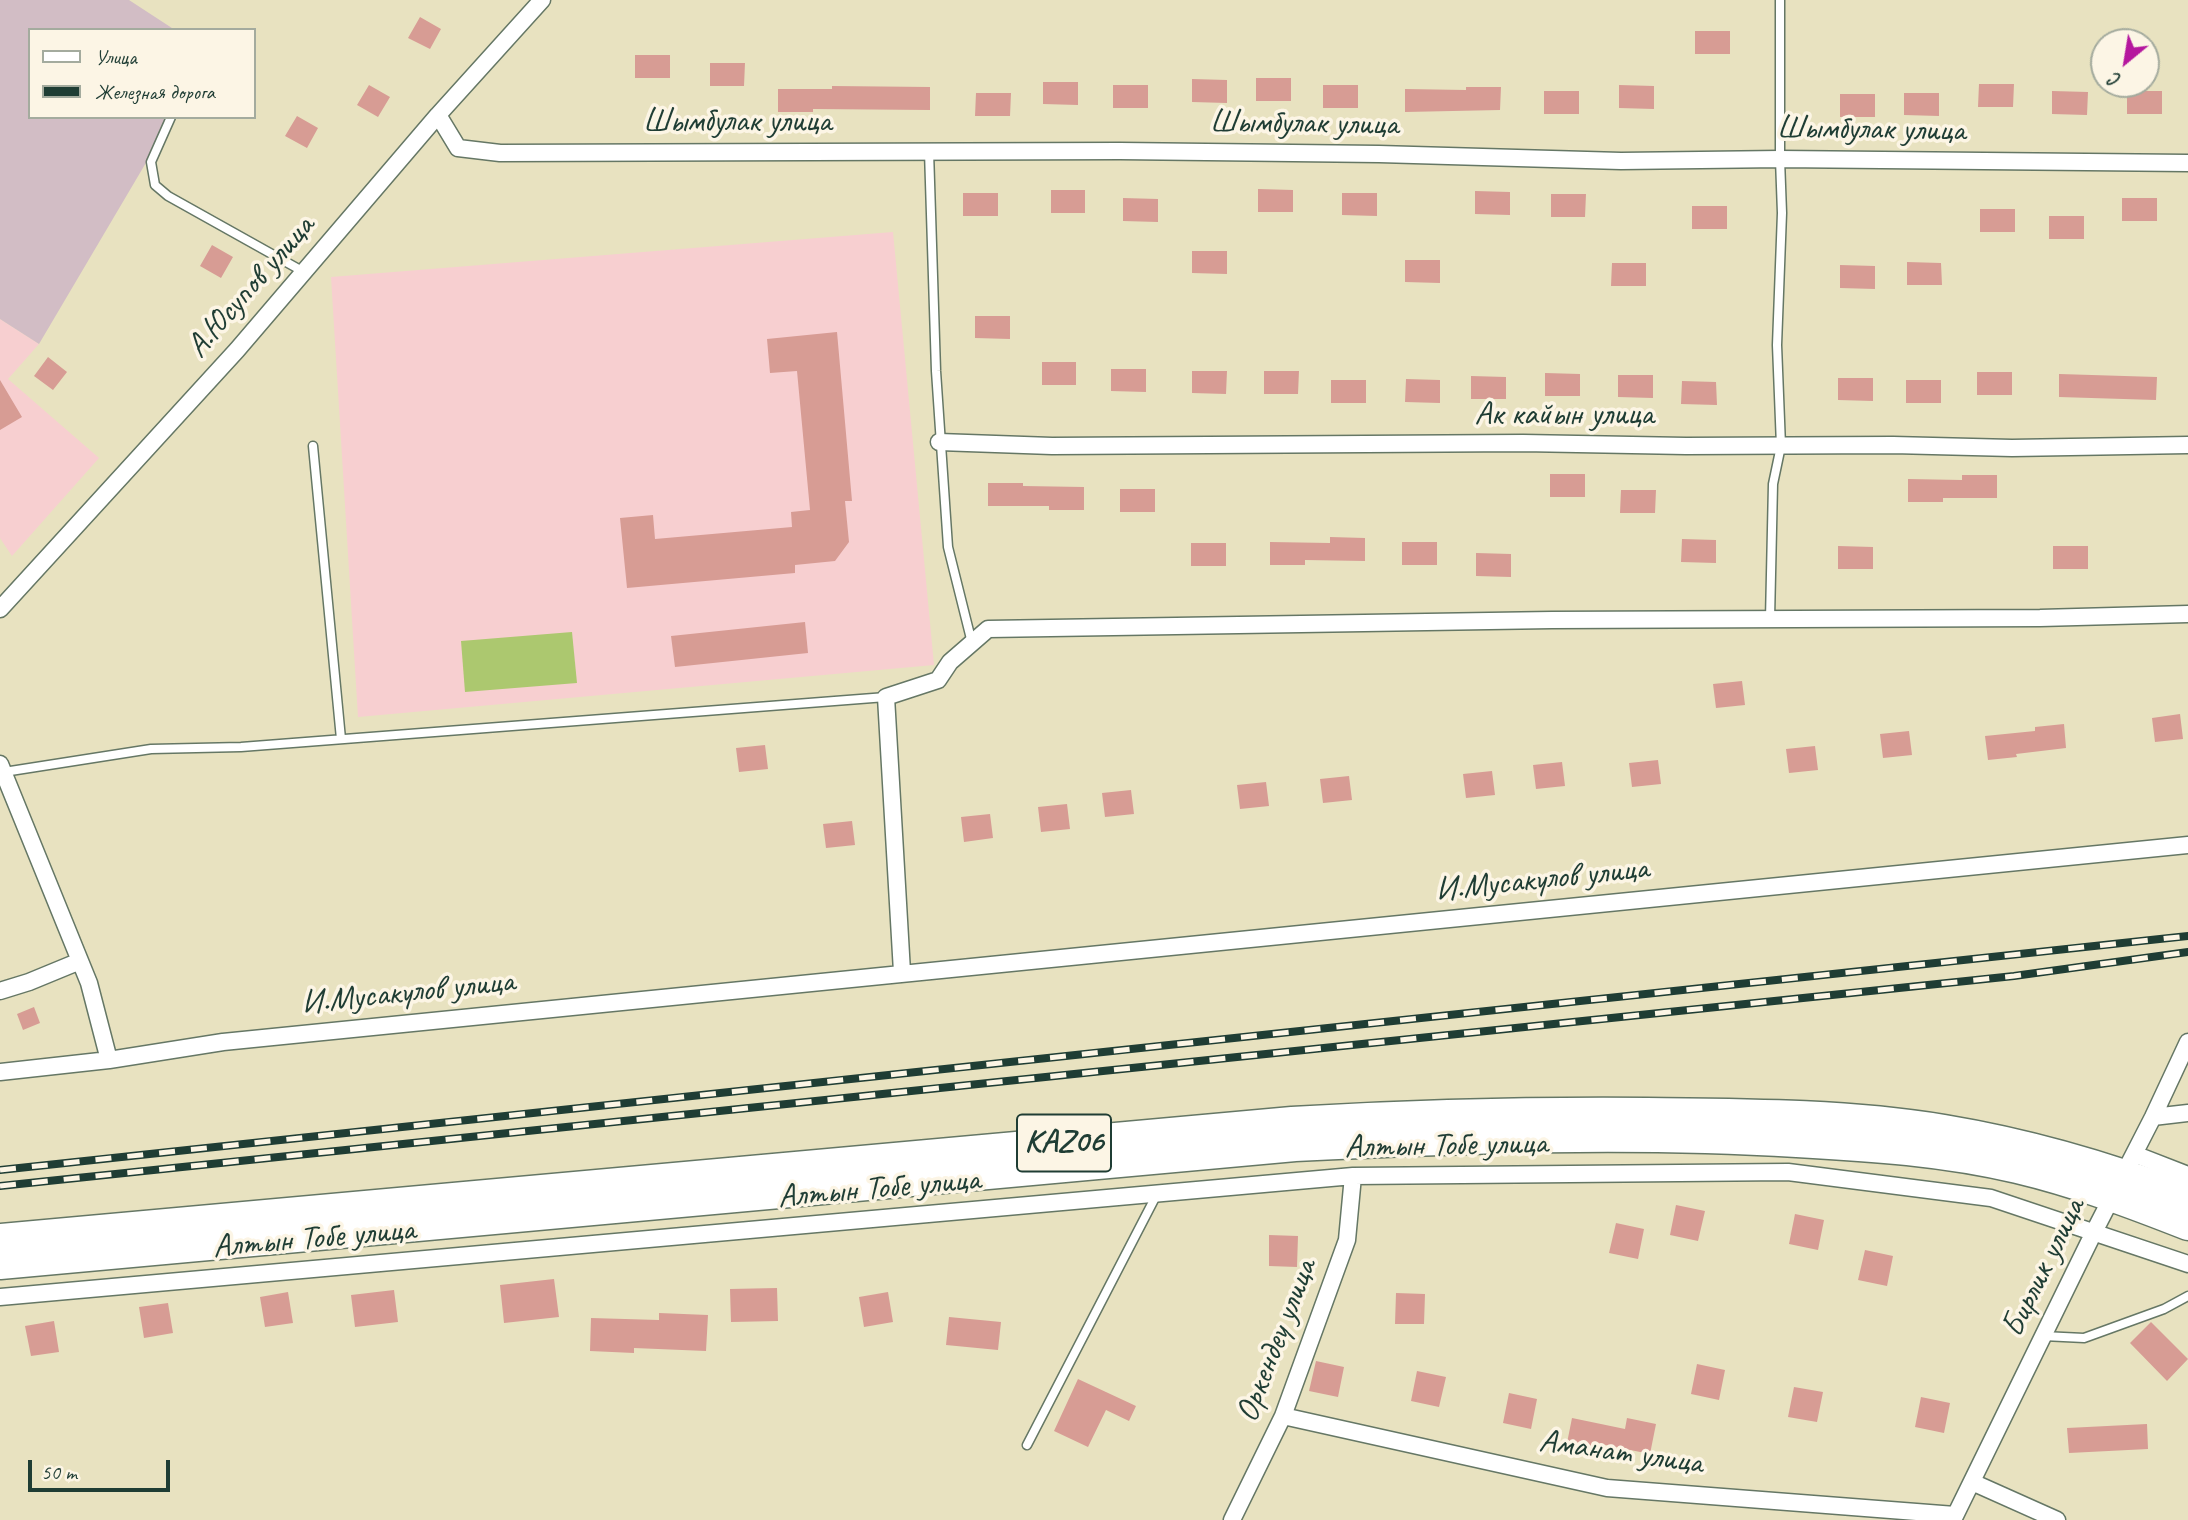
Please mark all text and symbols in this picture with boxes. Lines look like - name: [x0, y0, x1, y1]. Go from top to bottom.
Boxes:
- legend: [28, 28, 256, 119]
- north arrow: [2090, 28, 2160, 98]
- text: Улица: [95, 44, 137, 70]
- text: С: [2105, 67, 2126, 92]
- text: Железная дорога: [95, 79, 215, 105]
- street label: Шымбулак улица: [643, 102, 831, 142]
- street label: Шымбулак улица: [1209, 103, 1399, 145]
- street label: Шымбулак улица: [1776, 109, 1966, 151]
- street label: А.Юсупов улица: [178, 208, 324, 366]
- street label: Ак кайын улица: [1474, 395, 1654, 435]
- street label: И.Мусакулов улица: [1434, 849, 1650, 911]
- street label: И.Мусакулов улица: [300, 962, 516, 1024]
- road number: KАZ06: [1017, 1114, 1111, 1172]
- street label: Алтын Тобе улица: [1344, 1124, 1548, 1168]
- street label: Алтын Тобе улица: [776, 1160, 982, 1218]
- street label: Бирлик улица: [1994, 1192, 2094, 1344]
- street label: Алтын Тобе улица: [211, 1210, 417, 1268]
- street label: Оркендеу улица: [1228, 1254, 1326, 1428]
- street label: Аманат улица: [1537, 1422, 1705, 1484]
- scale bar: [32, 1446, 173, 1490]
- text: 50 m: [41, 1459, 77, 1485]

